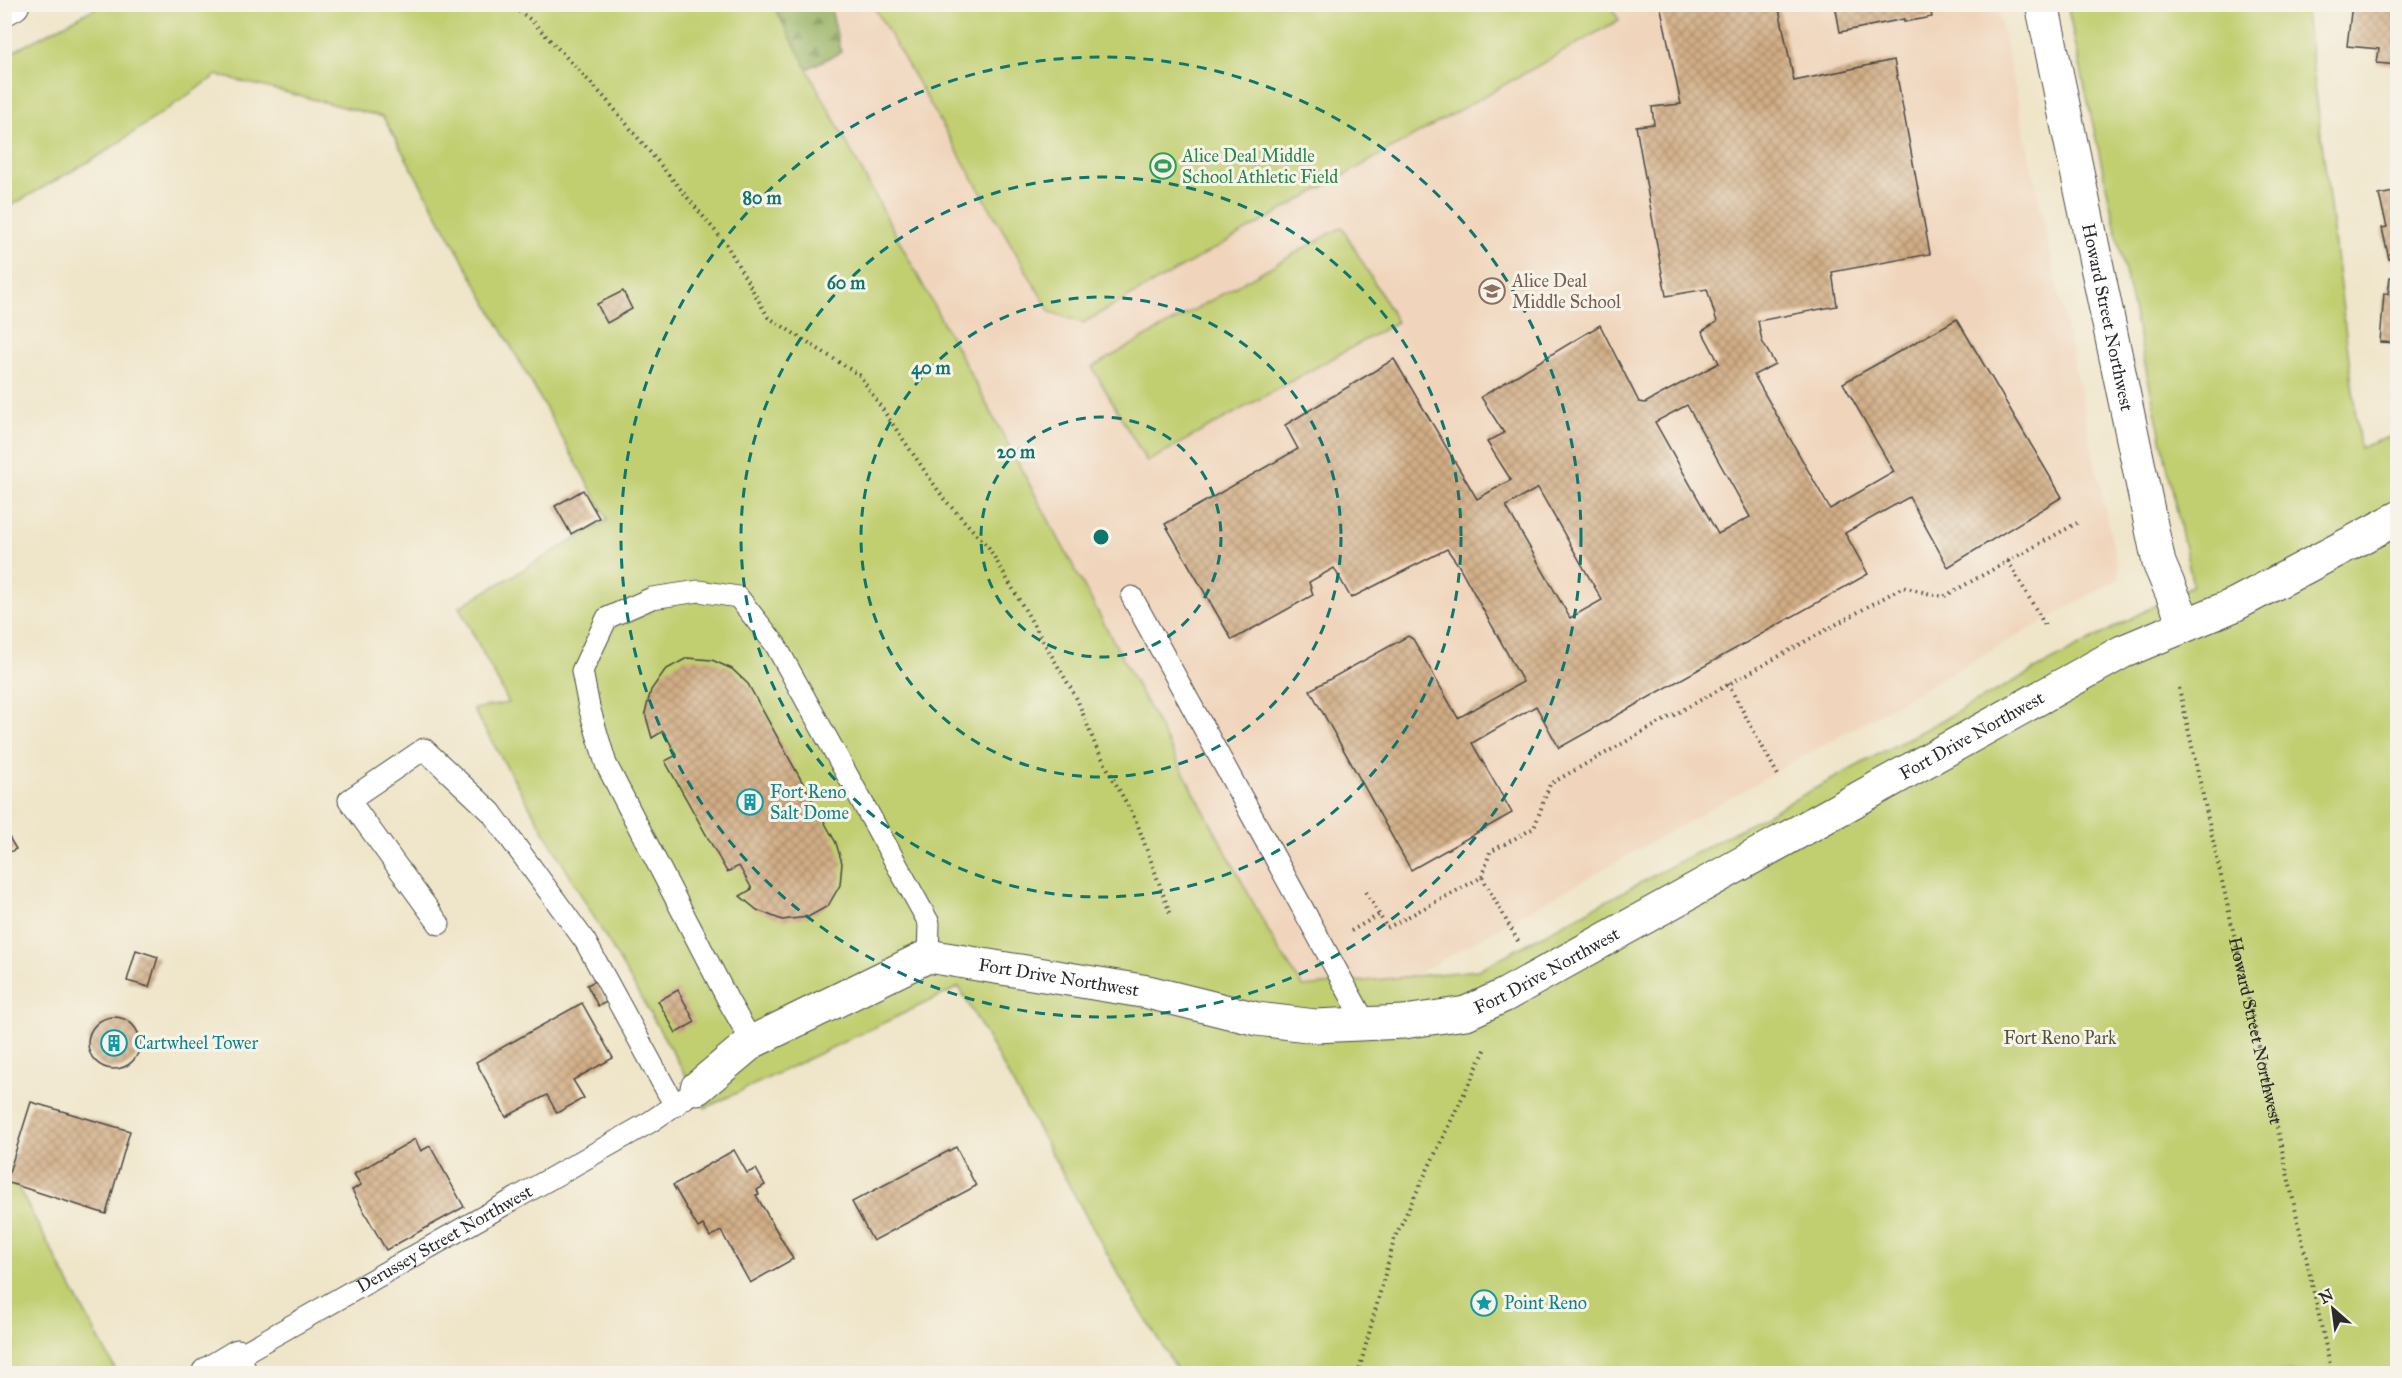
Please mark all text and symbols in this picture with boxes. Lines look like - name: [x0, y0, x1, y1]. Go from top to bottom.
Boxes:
- place label: Alice Deal Middle School Athletic Field: [1181, 145, 1338, 188]
- sports icon: Alice Deal Middle School Athletic Field: [1148, 151, 1178, 181]
- text: 80 m: [742, 187, 782, 209]
- street label: Howard Street Northwest: [2077, 221, 2138, 414]
- place label: Alice Deal Middle School: [1511, 270, 1621, 313]
- text: 60 m: [827, 272, 866, 294]
- school or university icon: Alice Deal Middle School: [1477, 276, 1507, 306]
- text: 40 m: [911, 357, 952, 380]
- text: 20 m: [997, 441, 1036, 463]
- centre of rings: [1091, 527, 1111, 547]
- street label: Fort Drive Northwest: [1896, 686, 2049, 785]
- place label: Fort Reno Salt Dome: [770, 781, 849, 824]
- building icon: Fort Reno Salt Dome: [735, 787, 765, 817]
- street label: Fort Drive Northwest: [1470, 922, 1624, 1019]
- street label: Howard Street Northwest: [2224, 935, 2287, 1127]
- street label: Fort Drive Northwest: [977, 953, 1141, 1001]
- park label: Fort Reno Park: [2004, 1027, 2117, 1049]
- building icon: Cartwheel Tower: [99, 1028, 129, 1058]
- place label: Cartwheel Tower: [134, 1032, 258, 1054]
- street label: Derussey Street Northwest: [353, 1180, 537, 1297]
- north arrow: [2303, 1279, 2363, 1339]
- text: N: [2316, 1284, 2337, 1308]
- place icon: Point Reno: [1469, 1288, 1499, 1318]
- place label: Point Reno: [1504, 1292, 1587, 1314]

